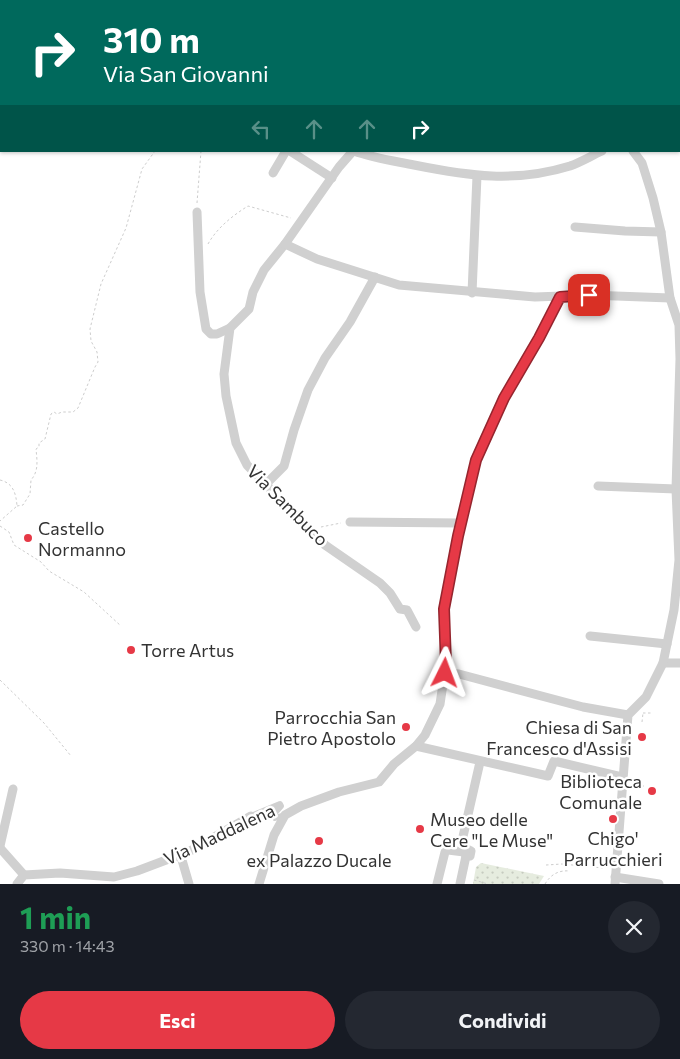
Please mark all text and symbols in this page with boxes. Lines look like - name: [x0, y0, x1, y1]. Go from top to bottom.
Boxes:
- text: 310 m: [103, 17, 200, 60]
- icon: right: [20, 20, 85, 85]
- text: Via San Giovanni: [103, 60, 269, 87]
- icon: left: [247, 115, 275, 143]
- icon: ahead: [300, 115, 328, 143]
- icon: ahead: [353, 115, 381, 143]
- icon: right: [406, 115, 434, 143]
- pin: [568, 274, 610, 316]
- icon: arrive: [575, 281, 603, 309]
- street label: Via Sambuco: [243, 460, 333, 550]
- place label: Castello Normanno: [38, 517, 126, 560]
- marker: Castello Normanno: [22, 532, 34, 544]
- place label: Torre Artus: [141, 639, 234, 661]
- marker: Torre Artus: [125, 644, 137, 656]
- position arrow: [418, 646, 470, 698]
- place label: Parrocchia San Pietro Apostolo: [267, 706, 396, 749]
- place label: Chiesa di San Francesco d'Assisi: [486, 716, 632, 759]
- marker: Parrocchia San Pietro Apostolo: [400, 721, 412, 733]
- marker: Chiesa di San Francesco d'Assisi: [636, 731, 648, 743]
- place label: Biblioteca Comunale: [559, 770, 642, 813]
- marker: Biblioteca Comunale: [646, 785, 658, 797]
- street label: Via Maddalena: [160, 799, 278, 869]
- place label: Museo delle Cere "Le Muse": [430, 808, 553, 851]
- marker: Chigo' Parrucchieri: [607, 813, 619, 825]
- marker: Museo delle Cere "Le Muse": [414, 823, 426, 835]
- place label: Chigo' Parrucchieri: [563, 827, 663, 870]
- marker: ex Palazzo Ducale: [313, 835, 325, 847]
- place label: ex Palazzo Ducale: [247, 849, 391, 871]
- text: 1 min: [20, 898, 91, 935]
- button: close: [608, 901, 660, 953]
- text: 330 m · 14:43: [20, 936, 115, 955]
- button: Esci: [20, 991, 335, 1049]
- button: Condividi: [345, 991, 660, 1049]

